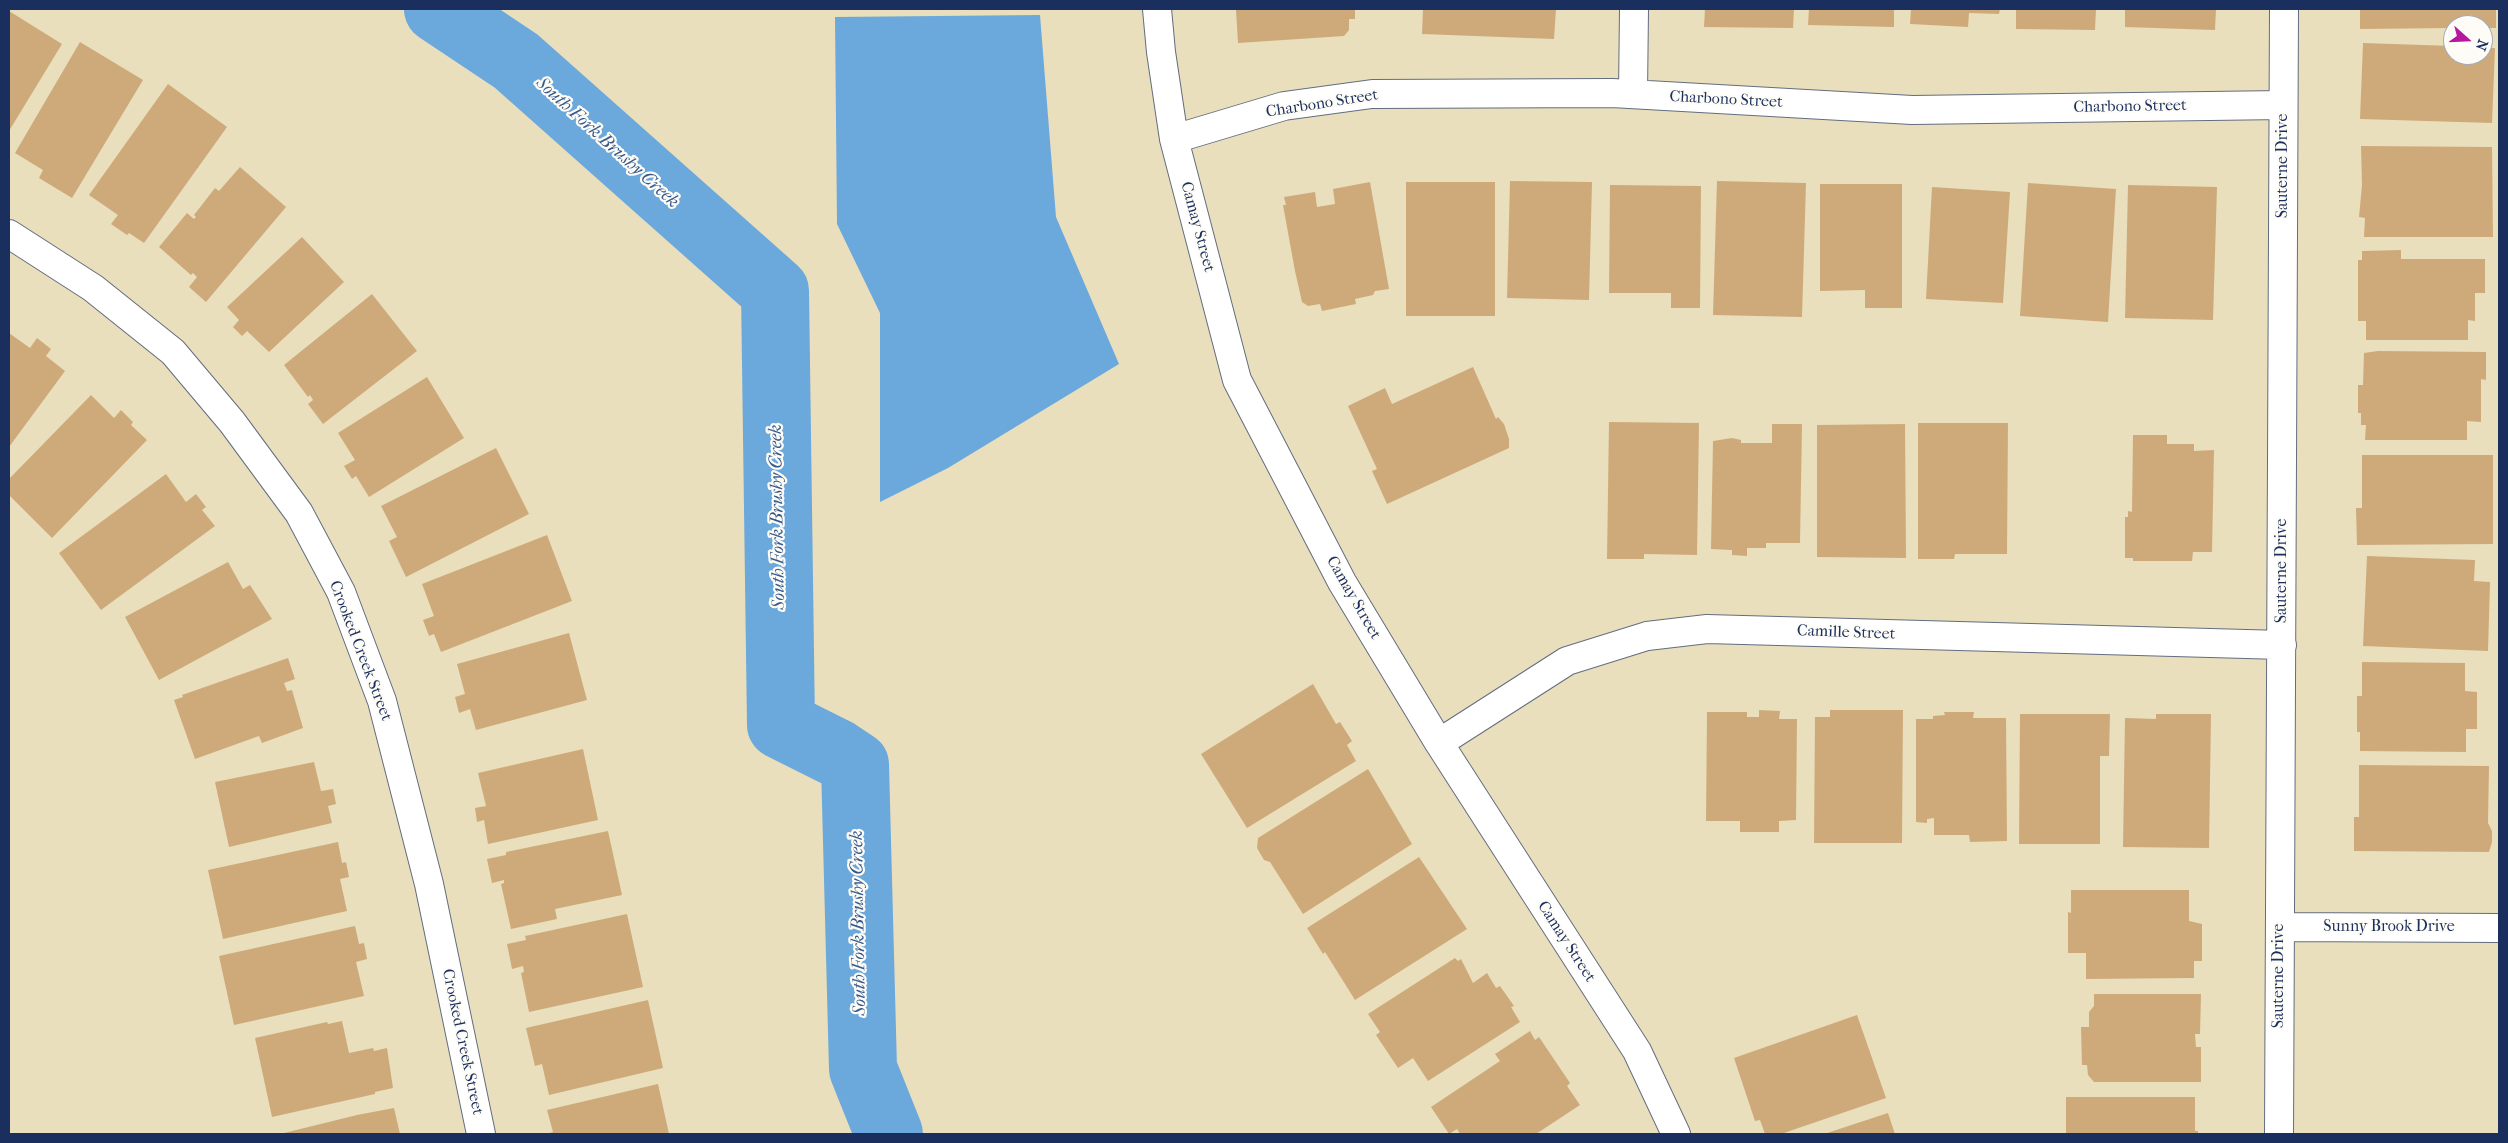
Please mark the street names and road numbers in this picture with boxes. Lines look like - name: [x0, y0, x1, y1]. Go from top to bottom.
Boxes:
- street label: Charbono Street: [1265, 86, 1379, 122]
- street label: Charbono Street: [1669, 87, 1783, 113]
- street label: Charbono Street: [2073, 96, 2187, 118]
- street label: Sauterne Drive: [2273, 114, 2293, 218]
- street label: Camay Street: [1176, 180, 1218, 274]
- street label: Sauterne Drive: [2272, 519, 2292, 623]
- street label: Camay Street: [1321, 553, 1385, 643]
- street label: Crooked Creek Street: [324, 578, 396, 724]
- street label: Camille Street: [1796, 622, 1896, 644]
- street label: Camay Street: [1533, 898, 1599, 986]
- street label: Sunny Brook Drive: [2323, 917, 2455, 937]
- street label: Sauterne Drive: [2269, 924, 2289, 1028]
- street label: Crooked Creek Street: [437, 967, 487, 1117]

